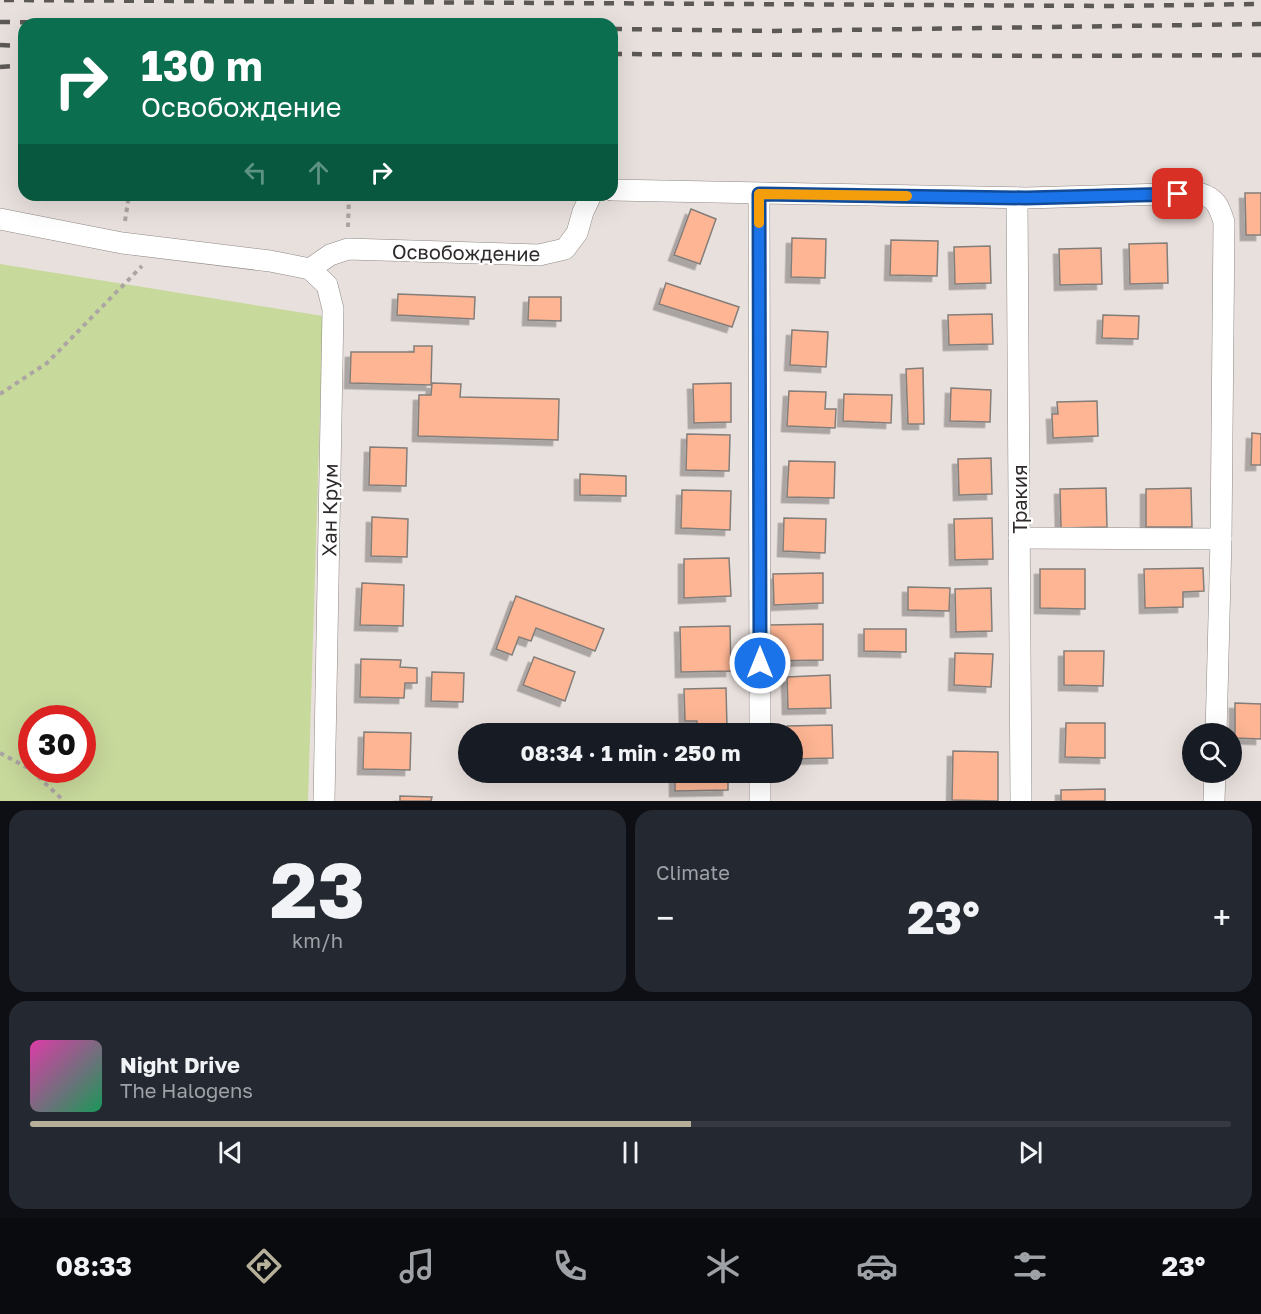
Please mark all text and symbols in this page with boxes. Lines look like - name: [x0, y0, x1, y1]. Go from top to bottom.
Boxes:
- text: 130 m: [141, 40, 263, 90]
- icon: right: [42, 42, 120, 120]
- text: Освобождение: [141, 91, 341, 123]
- icon: left: [239, 156, 272, 189]
- icon: ahead: [302, 156, 335, 189]
- icon: right: [365, 156, 398, 189]
- pin: [1152, 168, 1203, 219]
- icon: arrive: [1161, 177, 1194, 210]
- street label: Освобождение: [392, 239, 540, 265]
- street label: Хан Крум: [316, 463, 342, 557]
- street label: Тракия: [1007, 464, 1031, 534]
- position arrow: [728, 631, 792, 695]
- speed limit sign: 30: [18, 705, 96, 783]
- map controls: [1182, 723, 1242, 783]
- button: search: [1182, 723, 1242, 783]
- text: 08:34 · 1 min · 250 m: [521, 739, 740, 766]
- text: 23: [270, 842, 365, 935]
- text: Climate: [656, 860, 730, 884]
- text: 23°: [907, 890, 980, 944]
- text: −: [656, 898, 674, 937]
- text: +: [1213, 898, 1231, 937]
- text: km/h: [292, 928, 343, 952]
- text: Night Drive: [120, 1051, 240, 1078]
- text: The Halogens: [120, 1078, 253, 1102]
- icon: previous: [214, 1136, 247, 1169]
- icon: pause: [614, 1136, 647, 1169]
- icon: next: [1014, 1136, 1047, 1169]
- icon: directions: [243, 1245, 285, 1287]
- icon: music: [396, 1245, 438, 1287]
- icon: phone: [549, 1245, 591, 1287]
- icon: climate: [702, 1245, 744, 1287]
- icon: car: [856, 1245, 898, 1287]
- icon: filters: [1009, 1245, 1051, 1287]
- text: 08:33: [56, 1250, 132, 1282]
- text: 23°: [1162, 1250, 1205, 1282]

